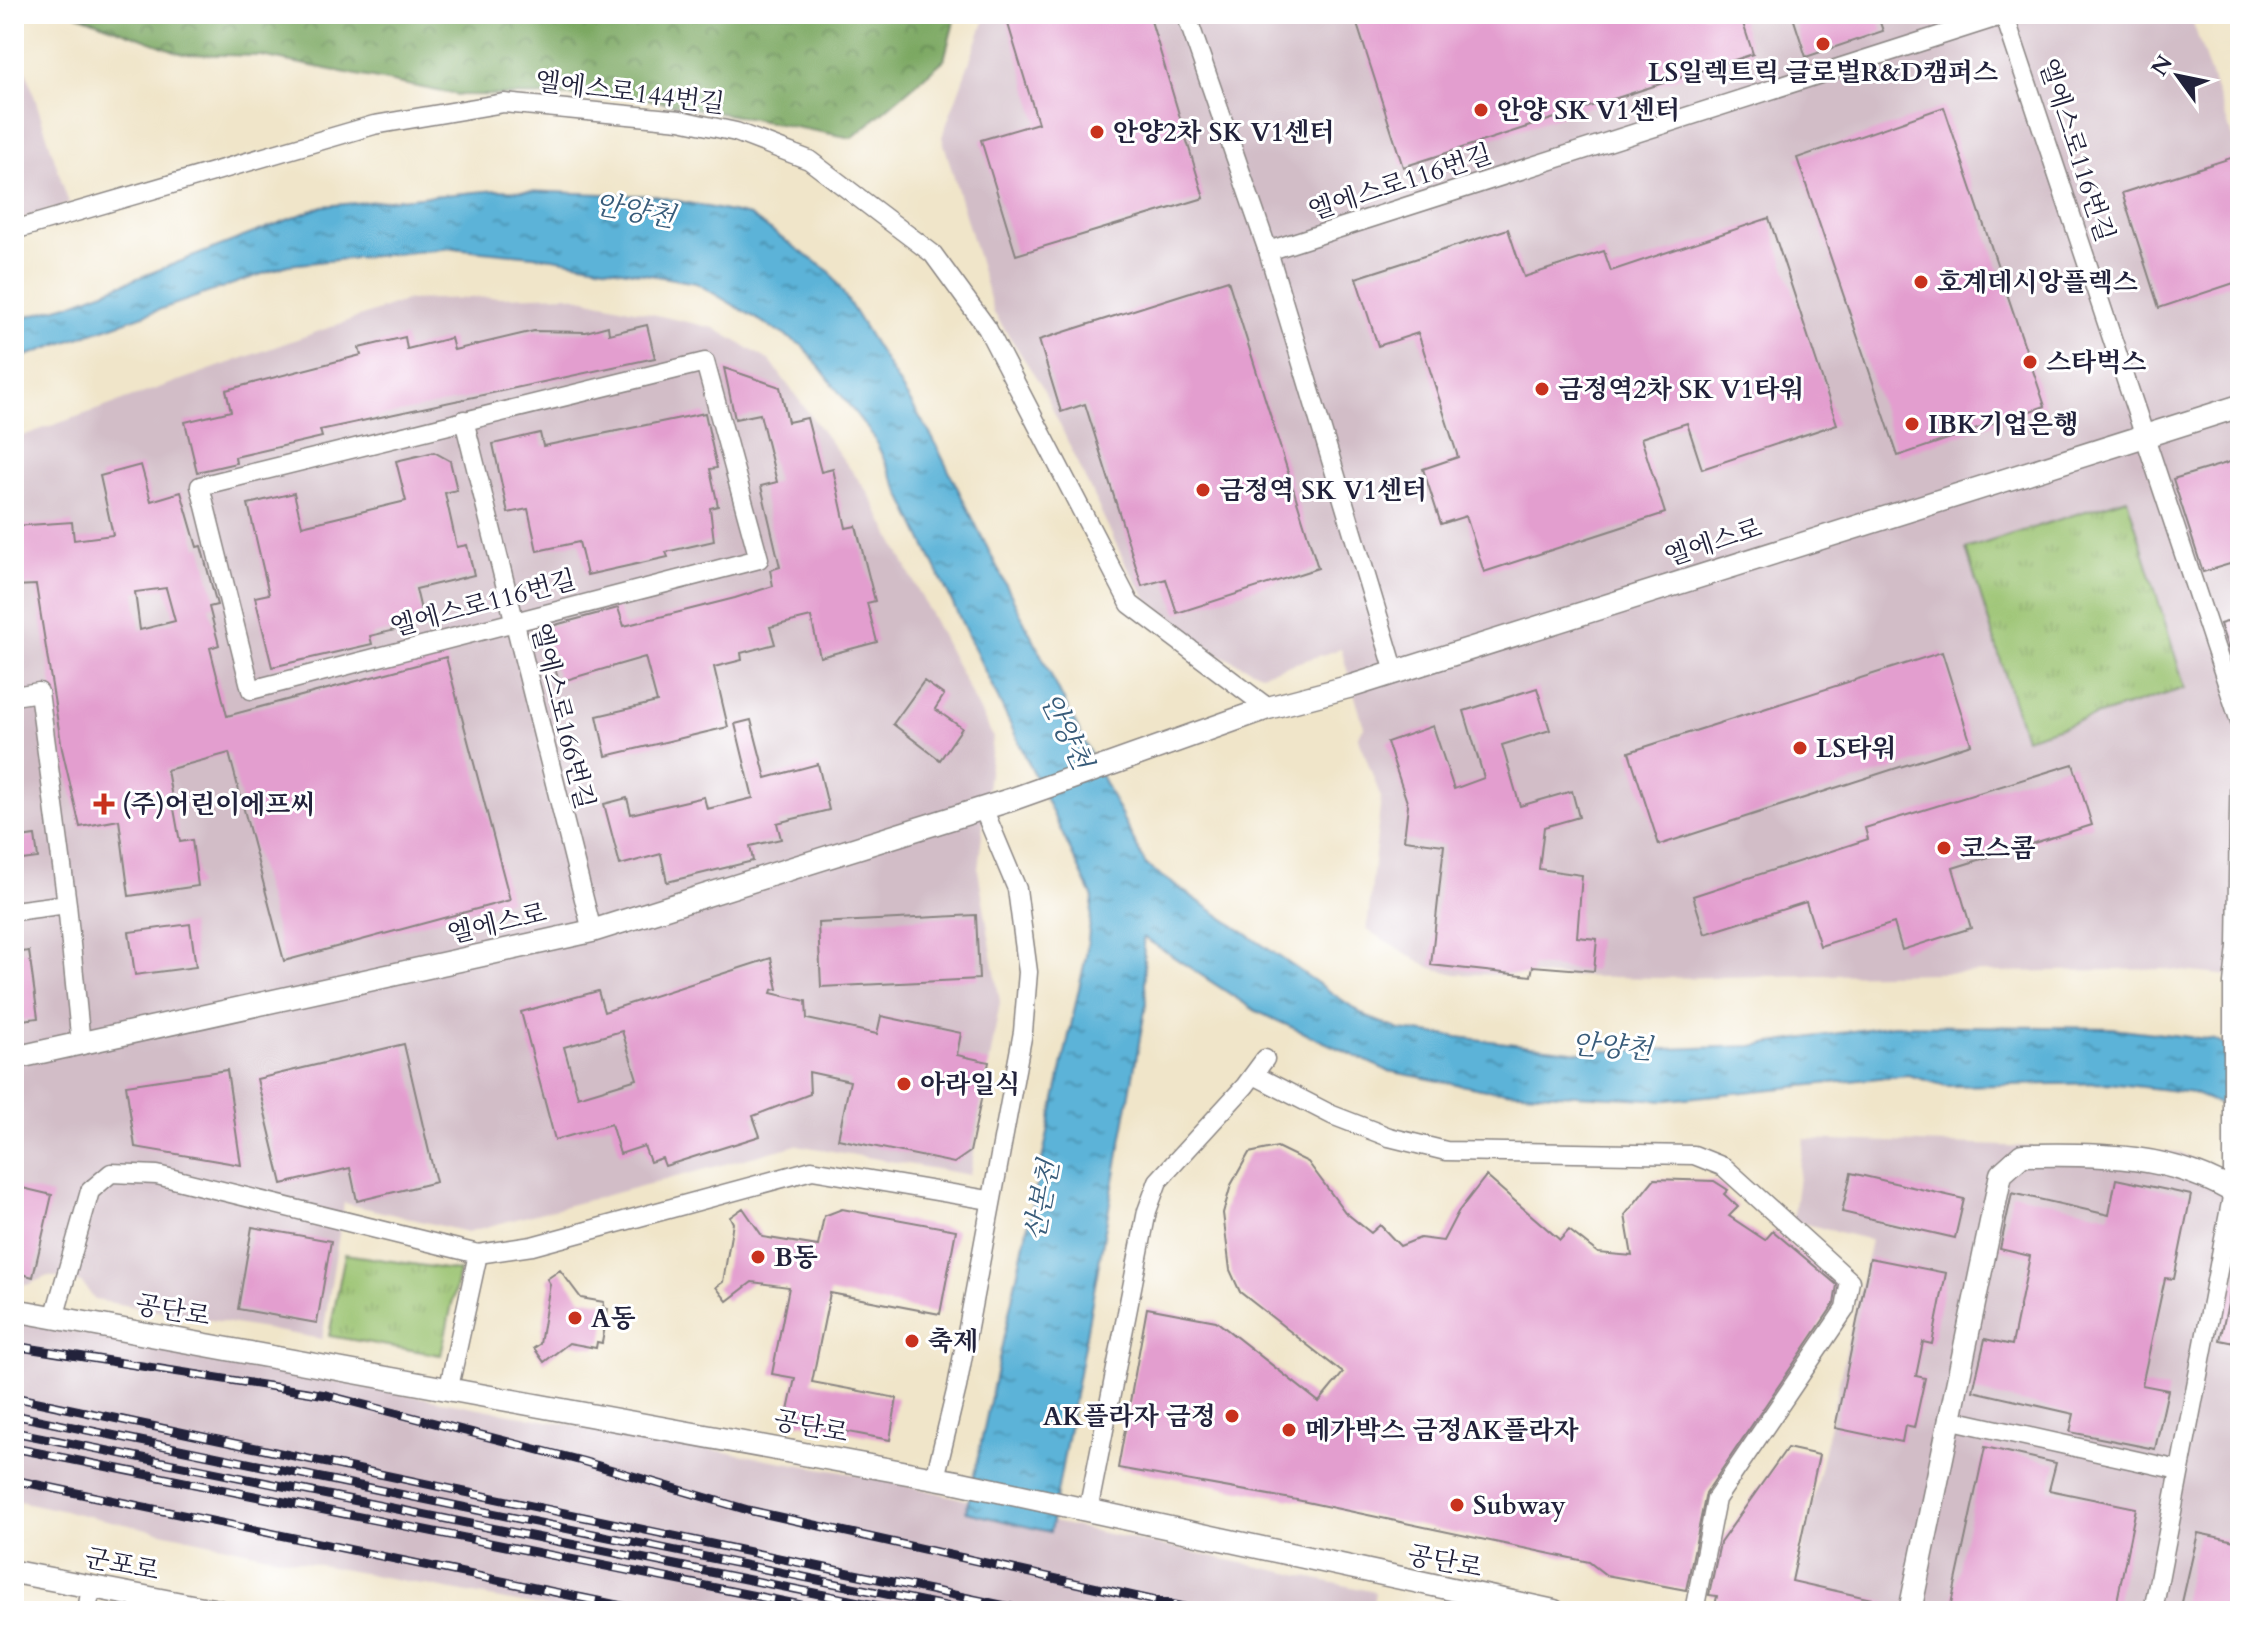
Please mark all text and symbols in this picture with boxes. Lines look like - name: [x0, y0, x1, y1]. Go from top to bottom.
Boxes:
- marker: LS일렉트릭 글로벌R&D캠퍼스: [1814, 35, 1832, 53]
- north arrow: [2138, 36, 2218, 116]
- text: N: [2144, 49, 2180, 82]
- street label: 엘에스로116번길: [2030, 54, 2123, 246]
- place label: LS일렉트릭 글로벌R&D캠퍼스: [1648, 55, 1998, 90]
- street label: 엘에스로144번길: [533, 64, 727, 121]
- place label: 안양 SK V1센터: [1497, 93, 1680, 128]
- marker: 안양 SK V1센터: [1472, 101, 1490, 119]
- place label: 안양2차 SK V1센터: [1113, 115, 1334, 150]
- marker: 안양2차 SK V1센터: [1088, 123, 1106, 141]
- street label: 엘에스로116번길: [1304, 136, 1496, 229]
- water label: 안양천: [592, 185, 680, 237]
- place label: 호계데시앙플렉스: [1937, 265, 2138, 300]
- marker: 호계데시앙플렉스: [1912, 273, 1930, 291]
- place label: 스타벅스: [2046, 345, 2146, 380]
- marker: 스타벅스: [2021, 353, 2039, 371]
- place label: 금정역2차 SK V1타워: [1558, 372, 1804, 407]
- marker: 금정역2차 SK V1타워: [1533, 380, 1551, 398]
- place label: IBK기업은행: [1928, 407, 2078, 442]
- marker: IBK기업은행: [1903, 415, 1921, 433]
- place label: 금정역 SK V1센터: [1219, 473, 1427, 508]
- marker: 금정역 SK V1센터: [1194, 481, 1212, 499]
- street label: 엘에스로: [1660, 510, 1766, 575]
- street label: 엘에스로116번길: [387, 562, 580, 645]
- street label: 엘에스로166번길: [522, 619, 603, 813]
- water label: 안양천: [1031, 687, 1102, 778]
- place label: LS타워: [1816, 731, 1897, 766]
- marker: LS타워: [1791, 739, 1809, 757]
- place label: (주)어린이에프씨: [122, 787, 315, 822]
- marker: (주)어린이에프씨: [93, 793, 115, 815]
- place label: 코스콤: [1960, 831, 2035, 866]
- marker: 코스콤: [1935, 839, 1953, 857]
- street label: 엘에스로: [444, 895, 550, 952]
- water label: 안양천: [1570, 1025, 1656, 1069]
- place label: 아라일식: [920, 1067, 1020, 1102]
- marker: 아라일식: [895, 1075, 913, 1093]
- water label: 산본천: [1016, 1155, 1069, 1244]
- place label: B동: [774, 1240, 818, 1275]
- marker: B동: [749, 1248, 767, 1266]
- street label: 공단로: [133, 1287, 213, 1334]
- place label: A동: [591, 1301, 636, 1336]
- marker: A동: [566, 1309, 584, 1327]
- place label: 축제: [928, 1324, 978, 1359]
- marker: 축제: [903, 1332, 921, 1350]
- place label: AK플라자 금정: [1043, 1399, 1216, 1434]
- street label: 공단로: [771, 1402, 851, 1451]
- marker: AK플라자 금정: [1223, 1407, 1241, 1425]
- place label: 메가박스 금정AK플라자: [1305, 1413, 1580, 1448]
- marker: 메가박스 금정AK플라자: [1280, 1421, 1298, 1439]
- place label: Subway: [1473, 1488, 1566, 1523]
- marker: Subway: [1448, 1496, 1466, 1514]
- street label: 공단로: [1405, 1537, 1485, 1586]
- street label: 군포로: [82, 1540, 162, 1589]

